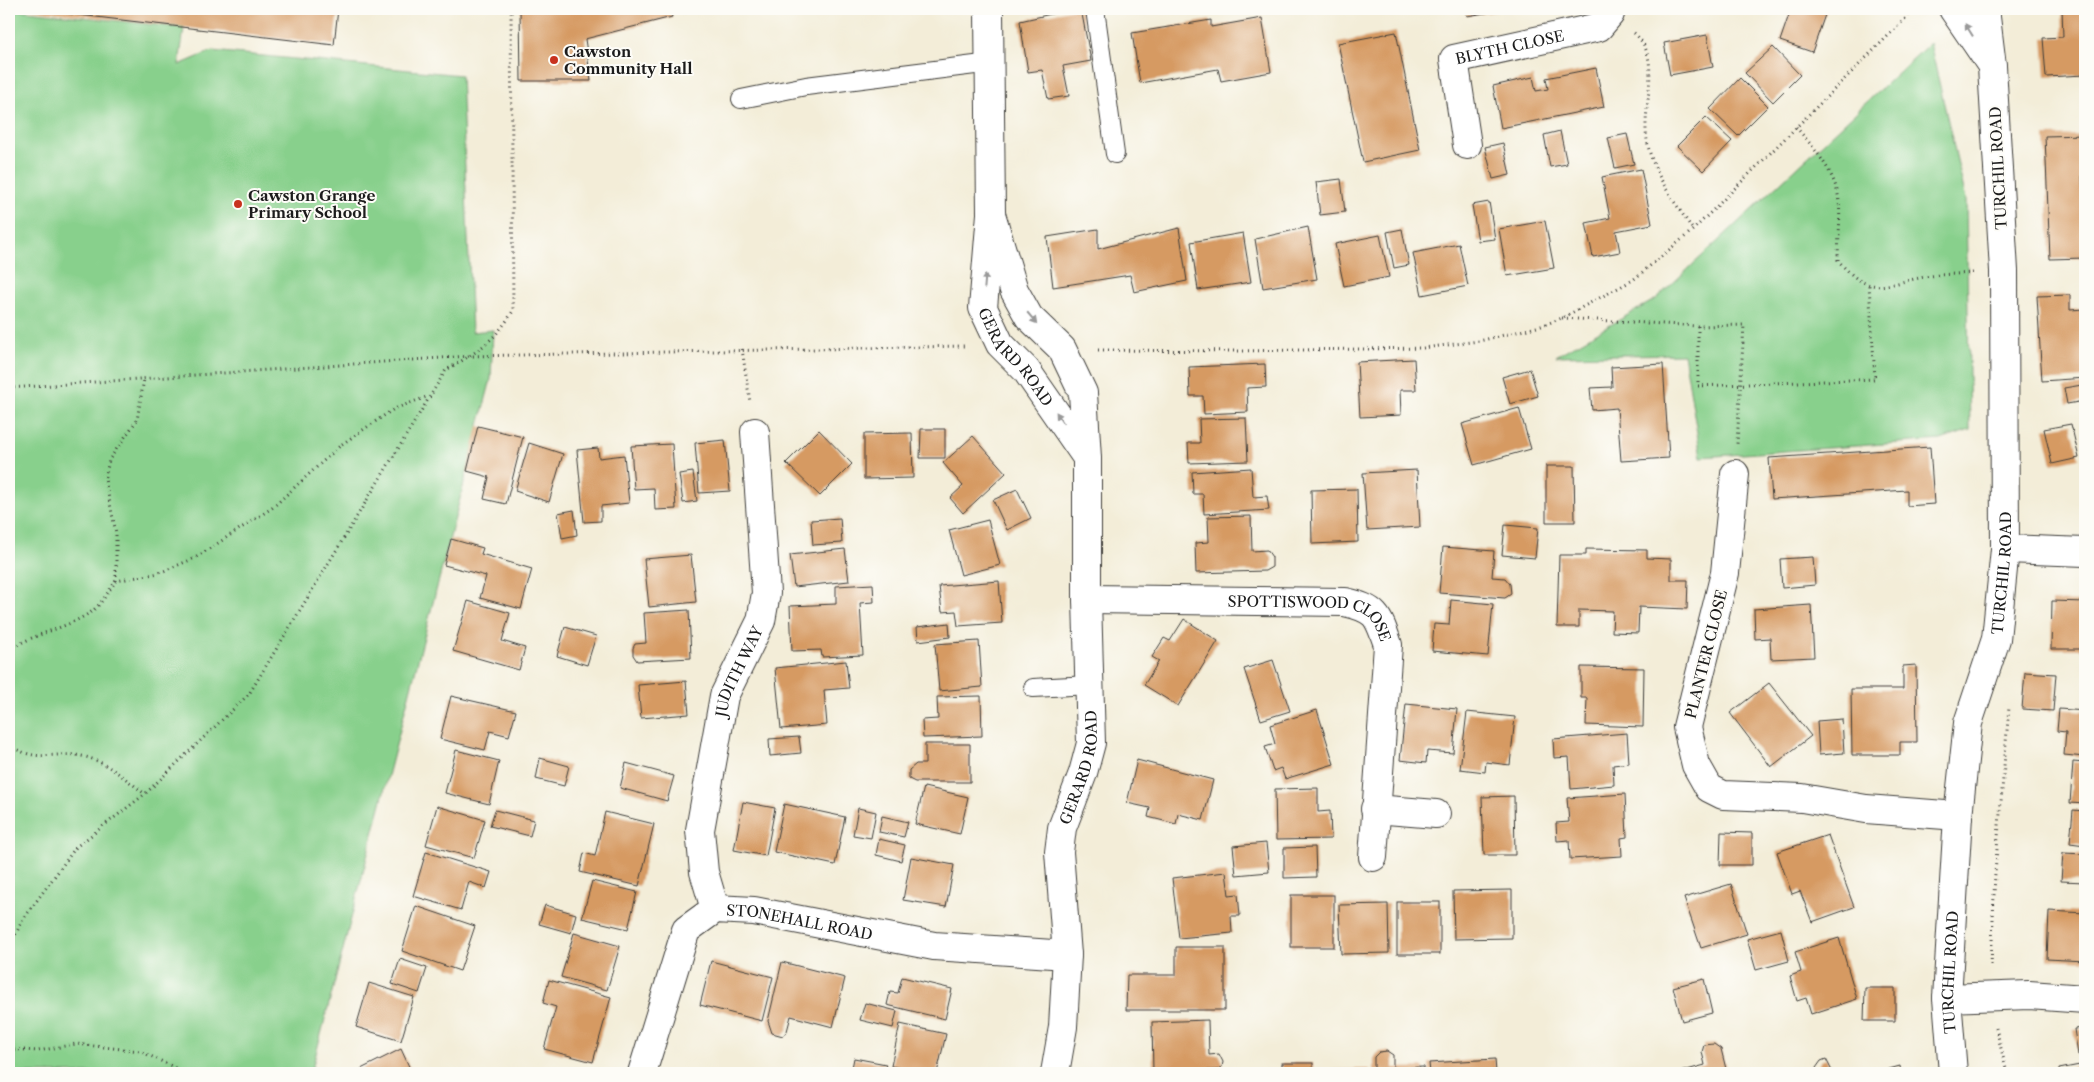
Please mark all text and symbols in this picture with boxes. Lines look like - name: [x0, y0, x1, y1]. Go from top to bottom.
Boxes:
- one-way arrow: [1964, 24, 1974, 37]
- street label: BLYTH CLOSE: [1453, 25, 1566, 68]
- place label: Cawston Community Hall: [564, 42, 692, 78]
- marker: Cawston Community Hall: [548, 54, 560, 66]
- street label: TURCHIL ROAD: [1985, 106, 2011, 230]
- place label: Cawston Grange Primary School: [248, 186, 375, 222]
- marker: Cawston Grange Primary School: [232, 198, 244, 210]
- one-way arrow: [982, 272, 990, 288]
- street label: GERARD ROAD: [975, 304, 1057, 410]
- one-way arrow: [1027, 312, 1038, 325]
- one-way arrow: [1055, 411, 1065, 424]
- street label: TURCHIL ROAD: [1987, 511, 2015, 635]
- street label: PLANTER CLOSE: [1681, 588, 1731, 720]
- street label: SPOTTISWOOD CLOSE: [1228, 591, 1396, 644]
- street label: JUDITH WAY: [711, 622, 767, 720]
- street label: GERARD ROAD: [1055, 710, 1101, 827]
- street label: STONEHALL ROAD: [726, 900, 874, 943]
- street label: TURCHIL ROAD: [1937, 910, 1962, 1035]

